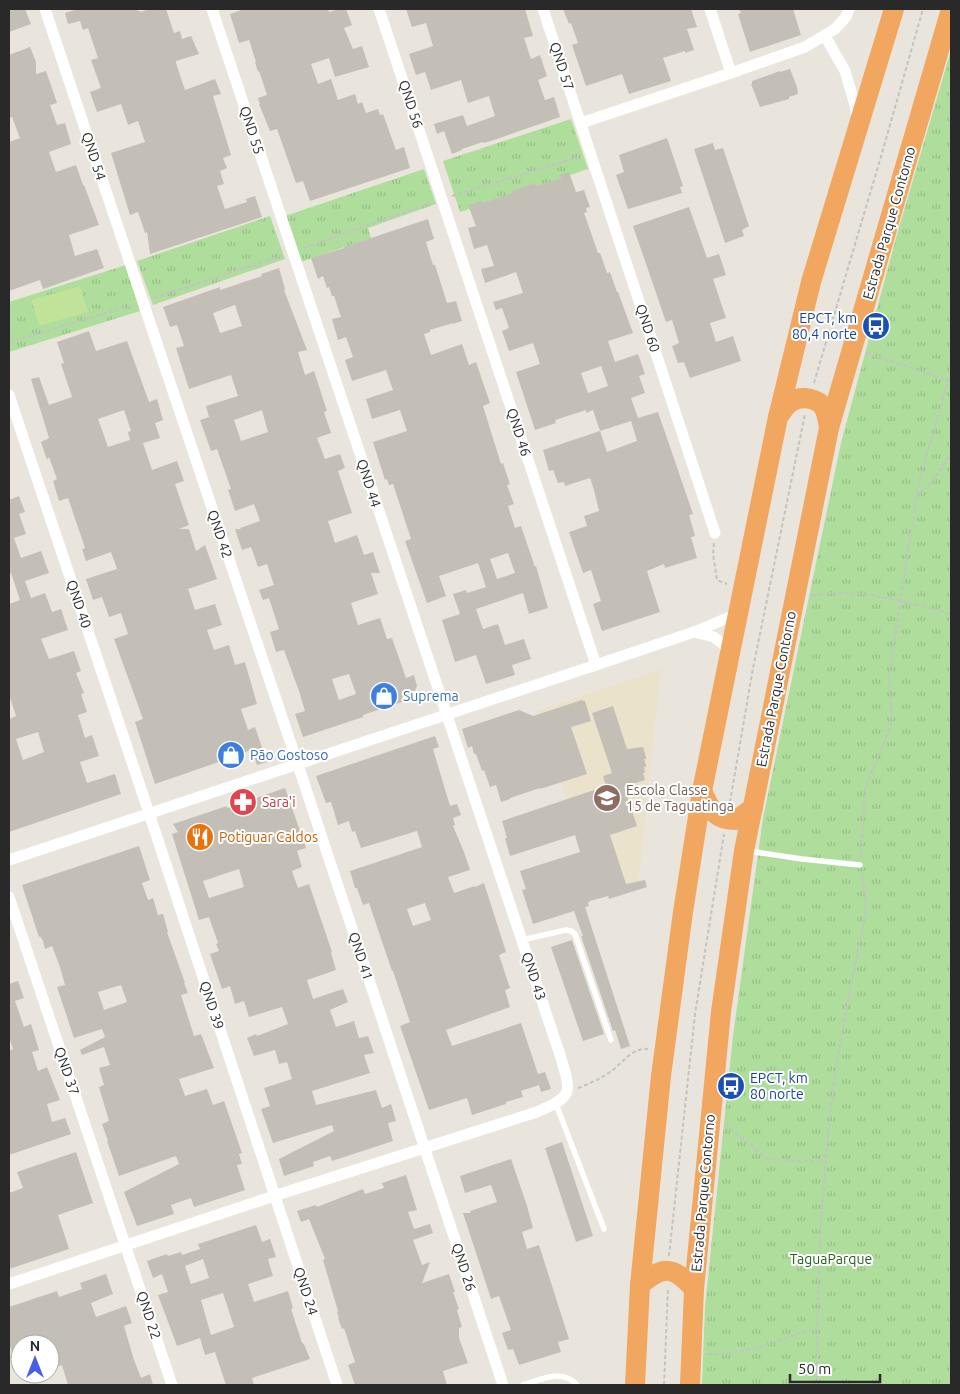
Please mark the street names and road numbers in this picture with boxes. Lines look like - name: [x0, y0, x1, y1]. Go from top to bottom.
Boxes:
- street label: QND 57: [547, 40, 577, 92]
- street label: QND 56: [396, 78, 426, 130]
- street label: QND 55: [237, 104, 267, 156]
- street label: QND 54: [79, 130, 109, 182]
- street label: Estrada Parque Contorno: [859, 145, 919, 301]
- street label: QND 60: [633, 302, 663, 354]
- street label: QND 46: [504, 406, 534, 458]
- street label: QND 44: [354, 457, 384, 509]
- street label: QND 42: [204, 508, 236, 560]
- street label: QND 40: [63, 578, 95, 630]
- street label: Estrada Parque Contorno: [753, 610, 799, 768]
- street label: QND 41: [346, 930, 376, 982]
- street label: QND 43: [519, 950, 549, 1002]
- street label: QND 39: [197, 979, 227, 1031]
- street label: QND 37: [51, 1045, 83, 1097]
- street label: Estrada Parque Contorno: [688, 1113, 718, 1273]
- street label: QND 26: [449, 1241, 479, 1293]
- street label: QND 24: [291, 1265, 321, 1317]
- street label: QND 22: [134, 1289, 164, 1341]

